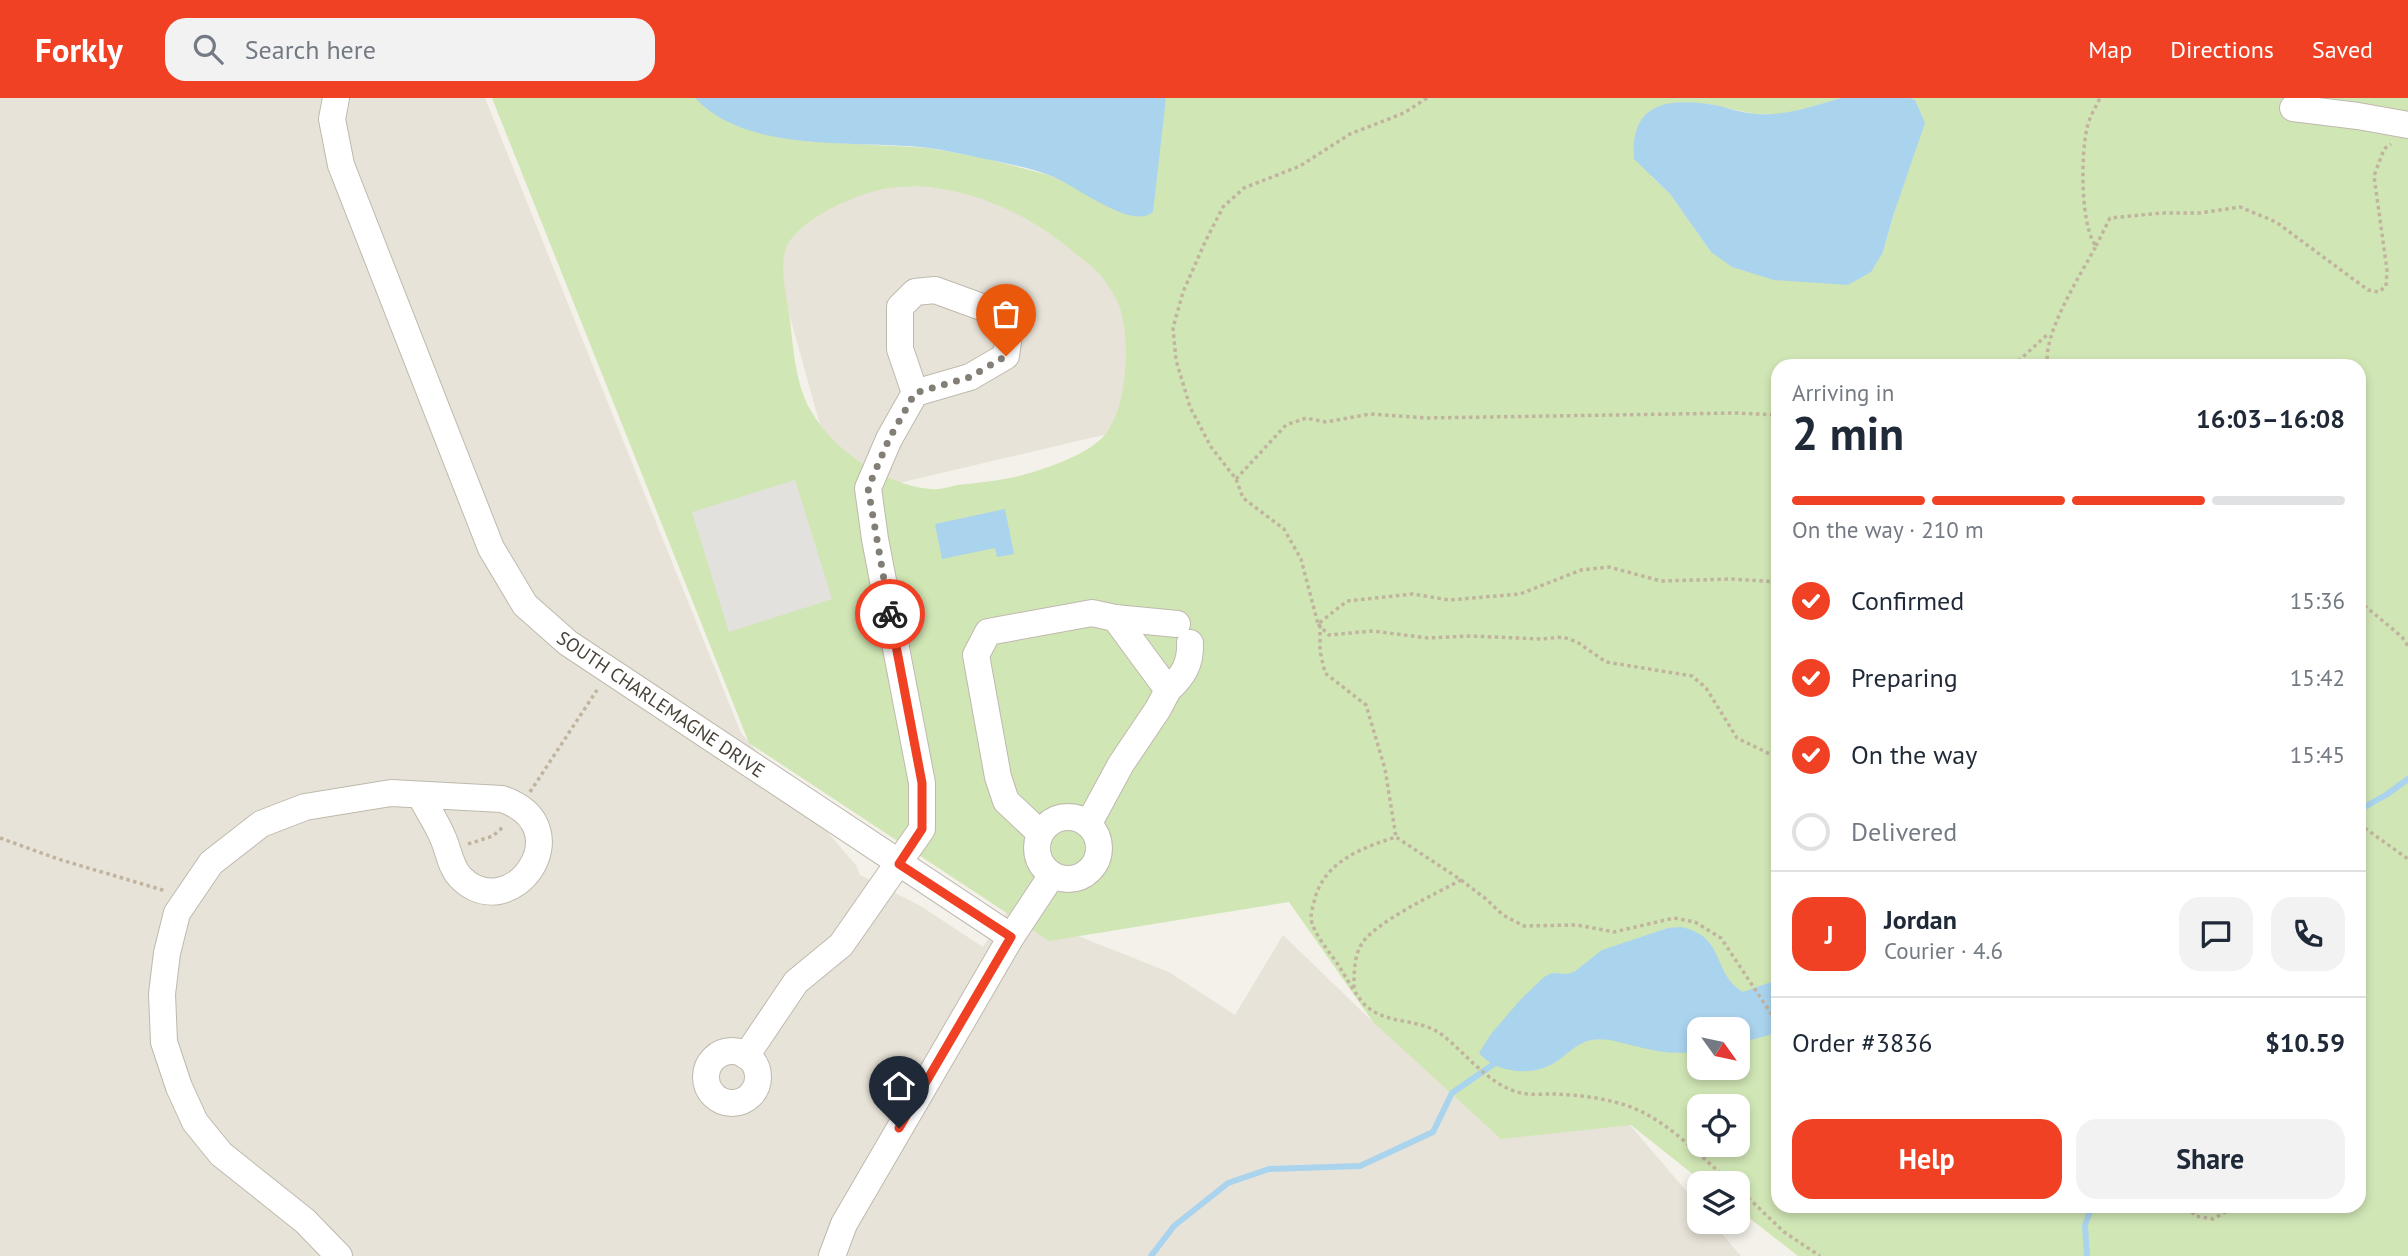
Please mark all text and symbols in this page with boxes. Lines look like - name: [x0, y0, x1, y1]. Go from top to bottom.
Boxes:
- search box: [165, 18, 655, 81]
- text: Forkly: [35, 28, 123, 71]
- icon: search: [189, 30, 227, 68]
- text: Search here: [245, 33, 376, 66]
- text: Map: [2088, 34, 2132, 65]
- text: Directions: [2170, 34, 2274, 65]
- text: Saved: [2312, 34, 2373, 65]
- pin: [976, 284, 1036, 356]
- icon: bag: [987, 295, 1025, 333]
- text: Arriving in: [1792, 378, 1894, 407]
- text: 16:03–16:08: [2196, 402, 2345, 435]
- text: 2 min: [1792, 403, 1904, 463]
- text: On the way · 210 m: [1792, 515, 1984, 544]
- courier: [855, 579, 925, 649]
- icon: check: [1792, 582, 1830, 620]
- text: Confirmed: [1851, 584, 1964, 617]
- text: 15:36: [2290, 586, 2345, 615]
- icon: bike: [871, 595, 909, 633]
- street label: SOUTH CHARLEMAGNE DRIVE: [553, 625, 769, 783]
- icon: check: [1792, 659, 1830, 697]
- text: Preparing: [1851, 661, 1958, 694]
- text: 15:42: [2290, 663, 2345, 692]
- icon: check: [1792, 736, 1830, 774]
- text: On the way: [1851, 738, 1977, 771]
- text: 15:45: [2290, 740, 2345, 769]
- text: Delivered: [1851, 815, 1957, 848]
- button: chat: [2179, 897, 2253, 971]
- button: phone: [2271, 897, 2345, 971]
- text: Jordan: [1884, 903, 1957, 936]
- text: J: [1825, 918, 1833, 951]
- text: Courier · 4.6: [1884, 936, 2003, 965]
- north arrow: [1687, 1017, 1750, 1080]
- map controls: [1687, 1017, 1750, 1234]
- text: Order #3836: [1792, 1026, 1932, 1059]
- text: $10.59: [2265, 1026, 2345, 1059]
- pin: [869, 1056, 929, 1128]
- icon: home: [880, 1067, 918, 1105]
- button: locate: [1687, 1094, 1750, 1157]
- button: Help: [1792, 1119, 2062, 1199]
- button: Share: [2076, 1119, 2345, 1199]
- button: layers: [1687, 1171, 1750, 1234]

